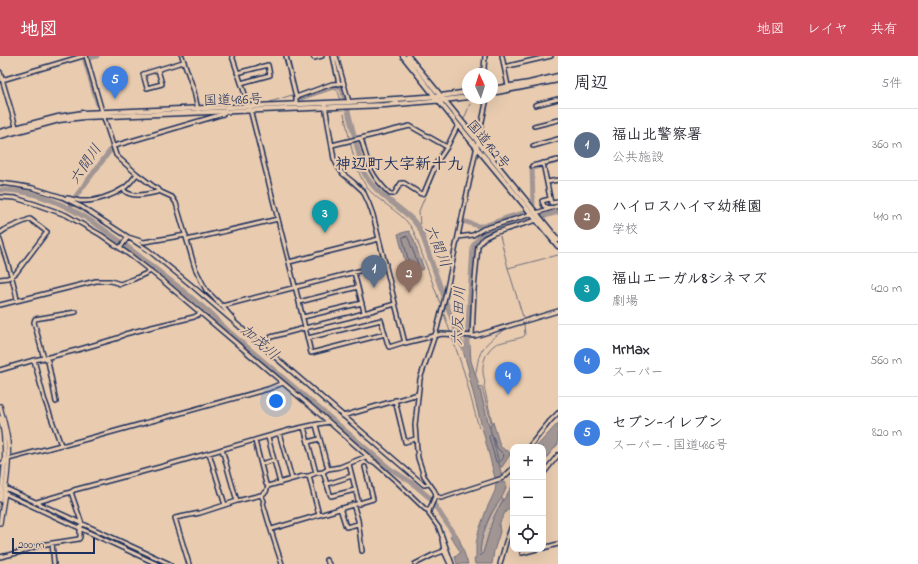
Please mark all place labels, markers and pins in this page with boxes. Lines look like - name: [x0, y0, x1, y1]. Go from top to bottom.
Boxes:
- pin: 5: [102, 66, 128, 99]
- pin: 3: [312, 200, 338, 233]
- pin: 1: [361, 255, 387, 288]
- pin: 2: [396, 260, 422, 293]
- pin: 4: [495, 362, 521, 395]

